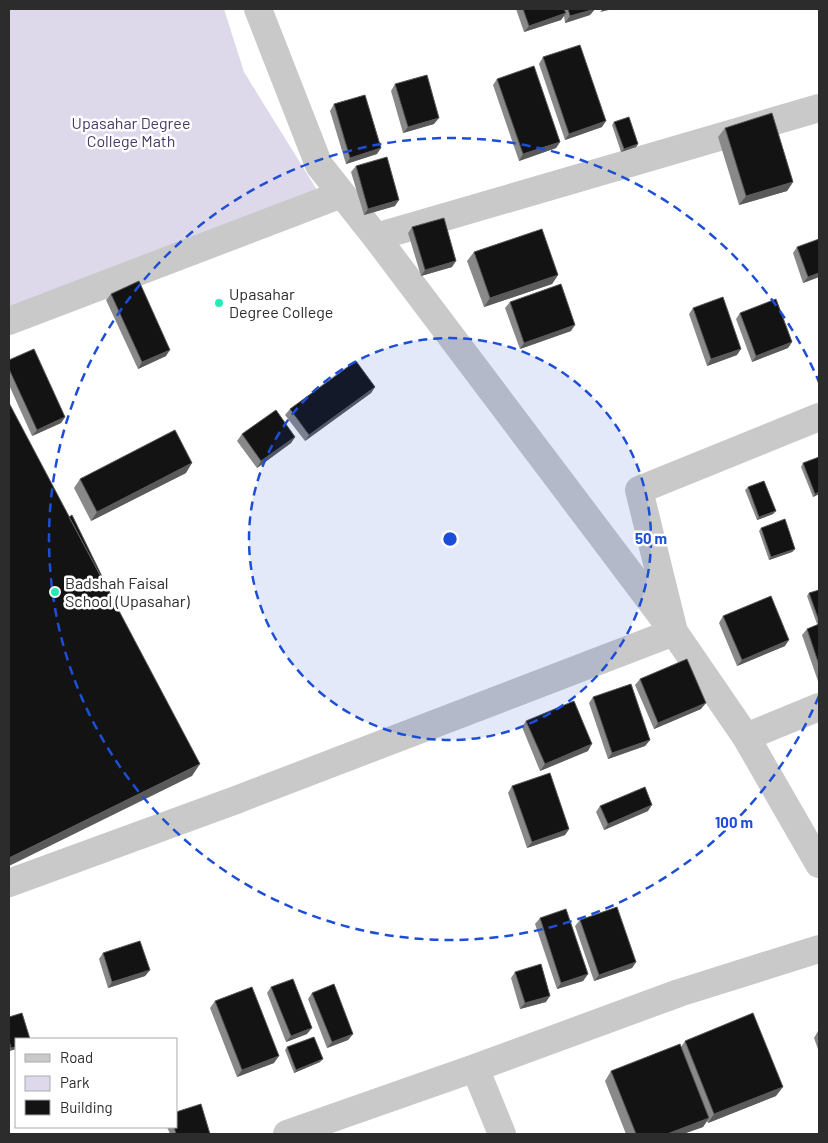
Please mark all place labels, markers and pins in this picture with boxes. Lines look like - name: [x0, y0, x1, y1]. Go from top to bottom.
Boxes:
- place label: Upasahar Degree College: [229, 284, 333, 321]
- marker: Upasahar Degree College: [213, 297, 225, 309]
- centre of rings: [441, 530, 459, 548]
- place label: Badshah Faisal School (Upasahar): [65, 573, 191, 610]
- marker: Badshah Faisal School (Upasahar): [49, 586, 61, 598]

